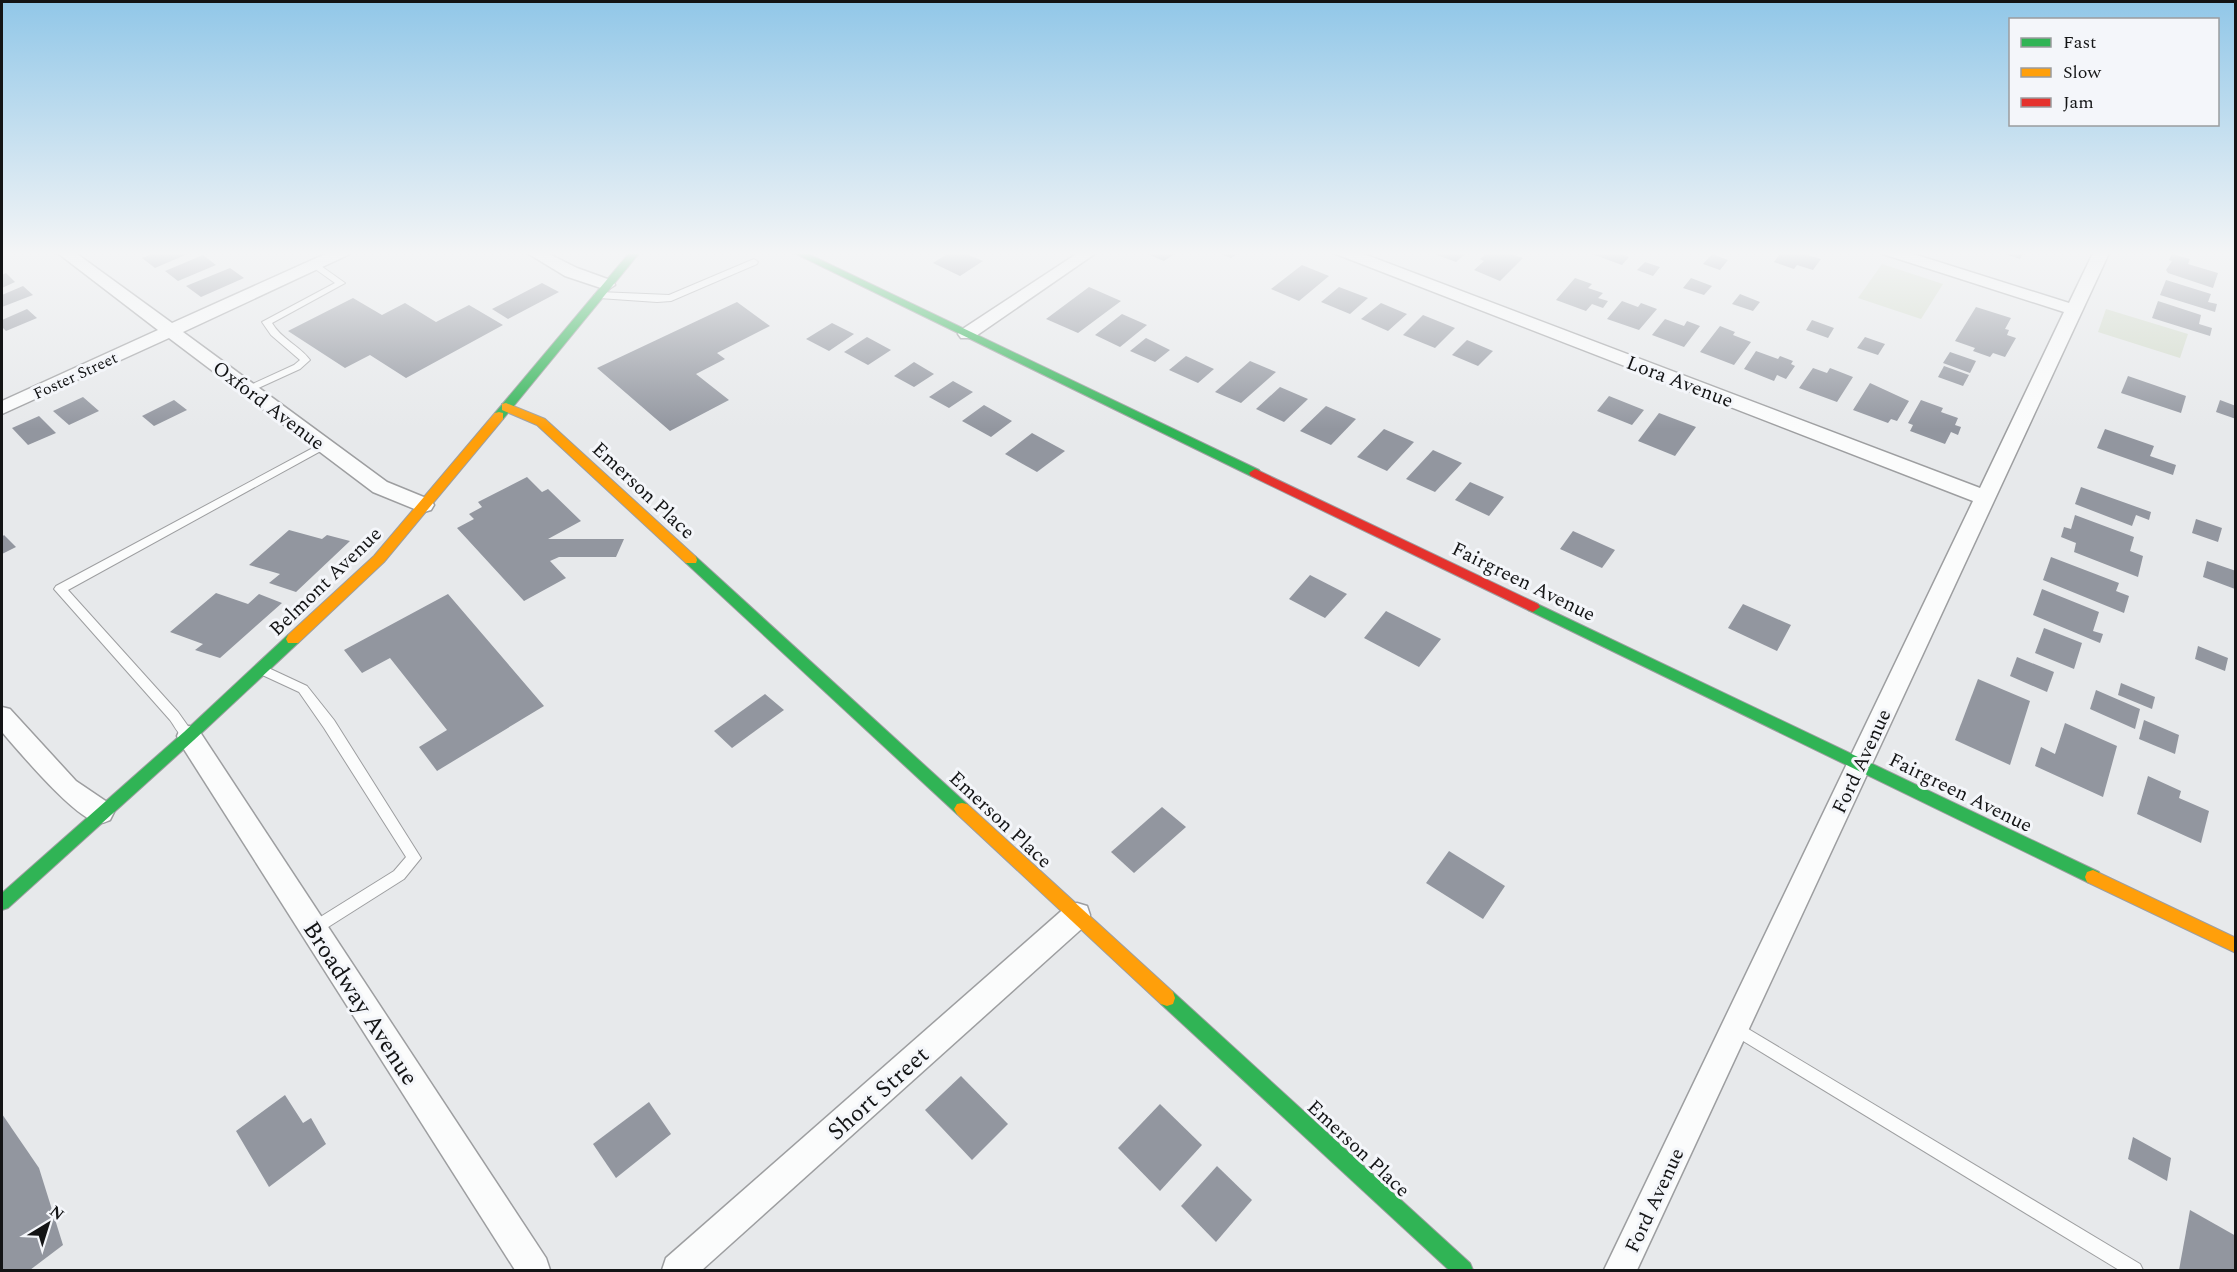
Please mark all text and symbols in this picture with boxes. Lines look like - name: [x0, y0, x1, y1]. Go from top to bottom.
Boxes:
- legend: [2009, 18, 2219, 126]
- text: Fast: [2063, 29, 2096, 56]
- text: Slow: [2063, 59, 2102, 86]
- text: Jam: [2063, 89, 2094, 116]
- street label: Foster Street: [29, 346, 122, 406]
- street label: Lora Avenue: [1622, 348, 1737, 416]
- street label: Oxford Avenue: [206, 354, 331, 458]
- street label: Emerson Place: [585, 435, 702, 547]
- street label: Belmont Avenue: [263, 520, 389, 643]
- street label: Fairgreen Avenue: [1447, 534, 1600, 630]
- street label: Ford Avenue: [1825, 704, 1899, 819]
- street label: Fairgreen Avenue: [1884, 745, 2037, 841]
- street label: Emerson Place: [942, 764, 1059, 876]
- street label: Broadway Avenue: [293, 914, 427, 1093]
- street label: Short Street: [820, 1038, 938, 1149]
- street label: Emerson Place: [1300, 1093, 1417, 1205]
- street label: Ford Avenue: [1618, 1143, 1692, 1258]
- north arrow: [18, 1194, 78, 1254]
- text: N: [44, 1199, 69, 1226]

